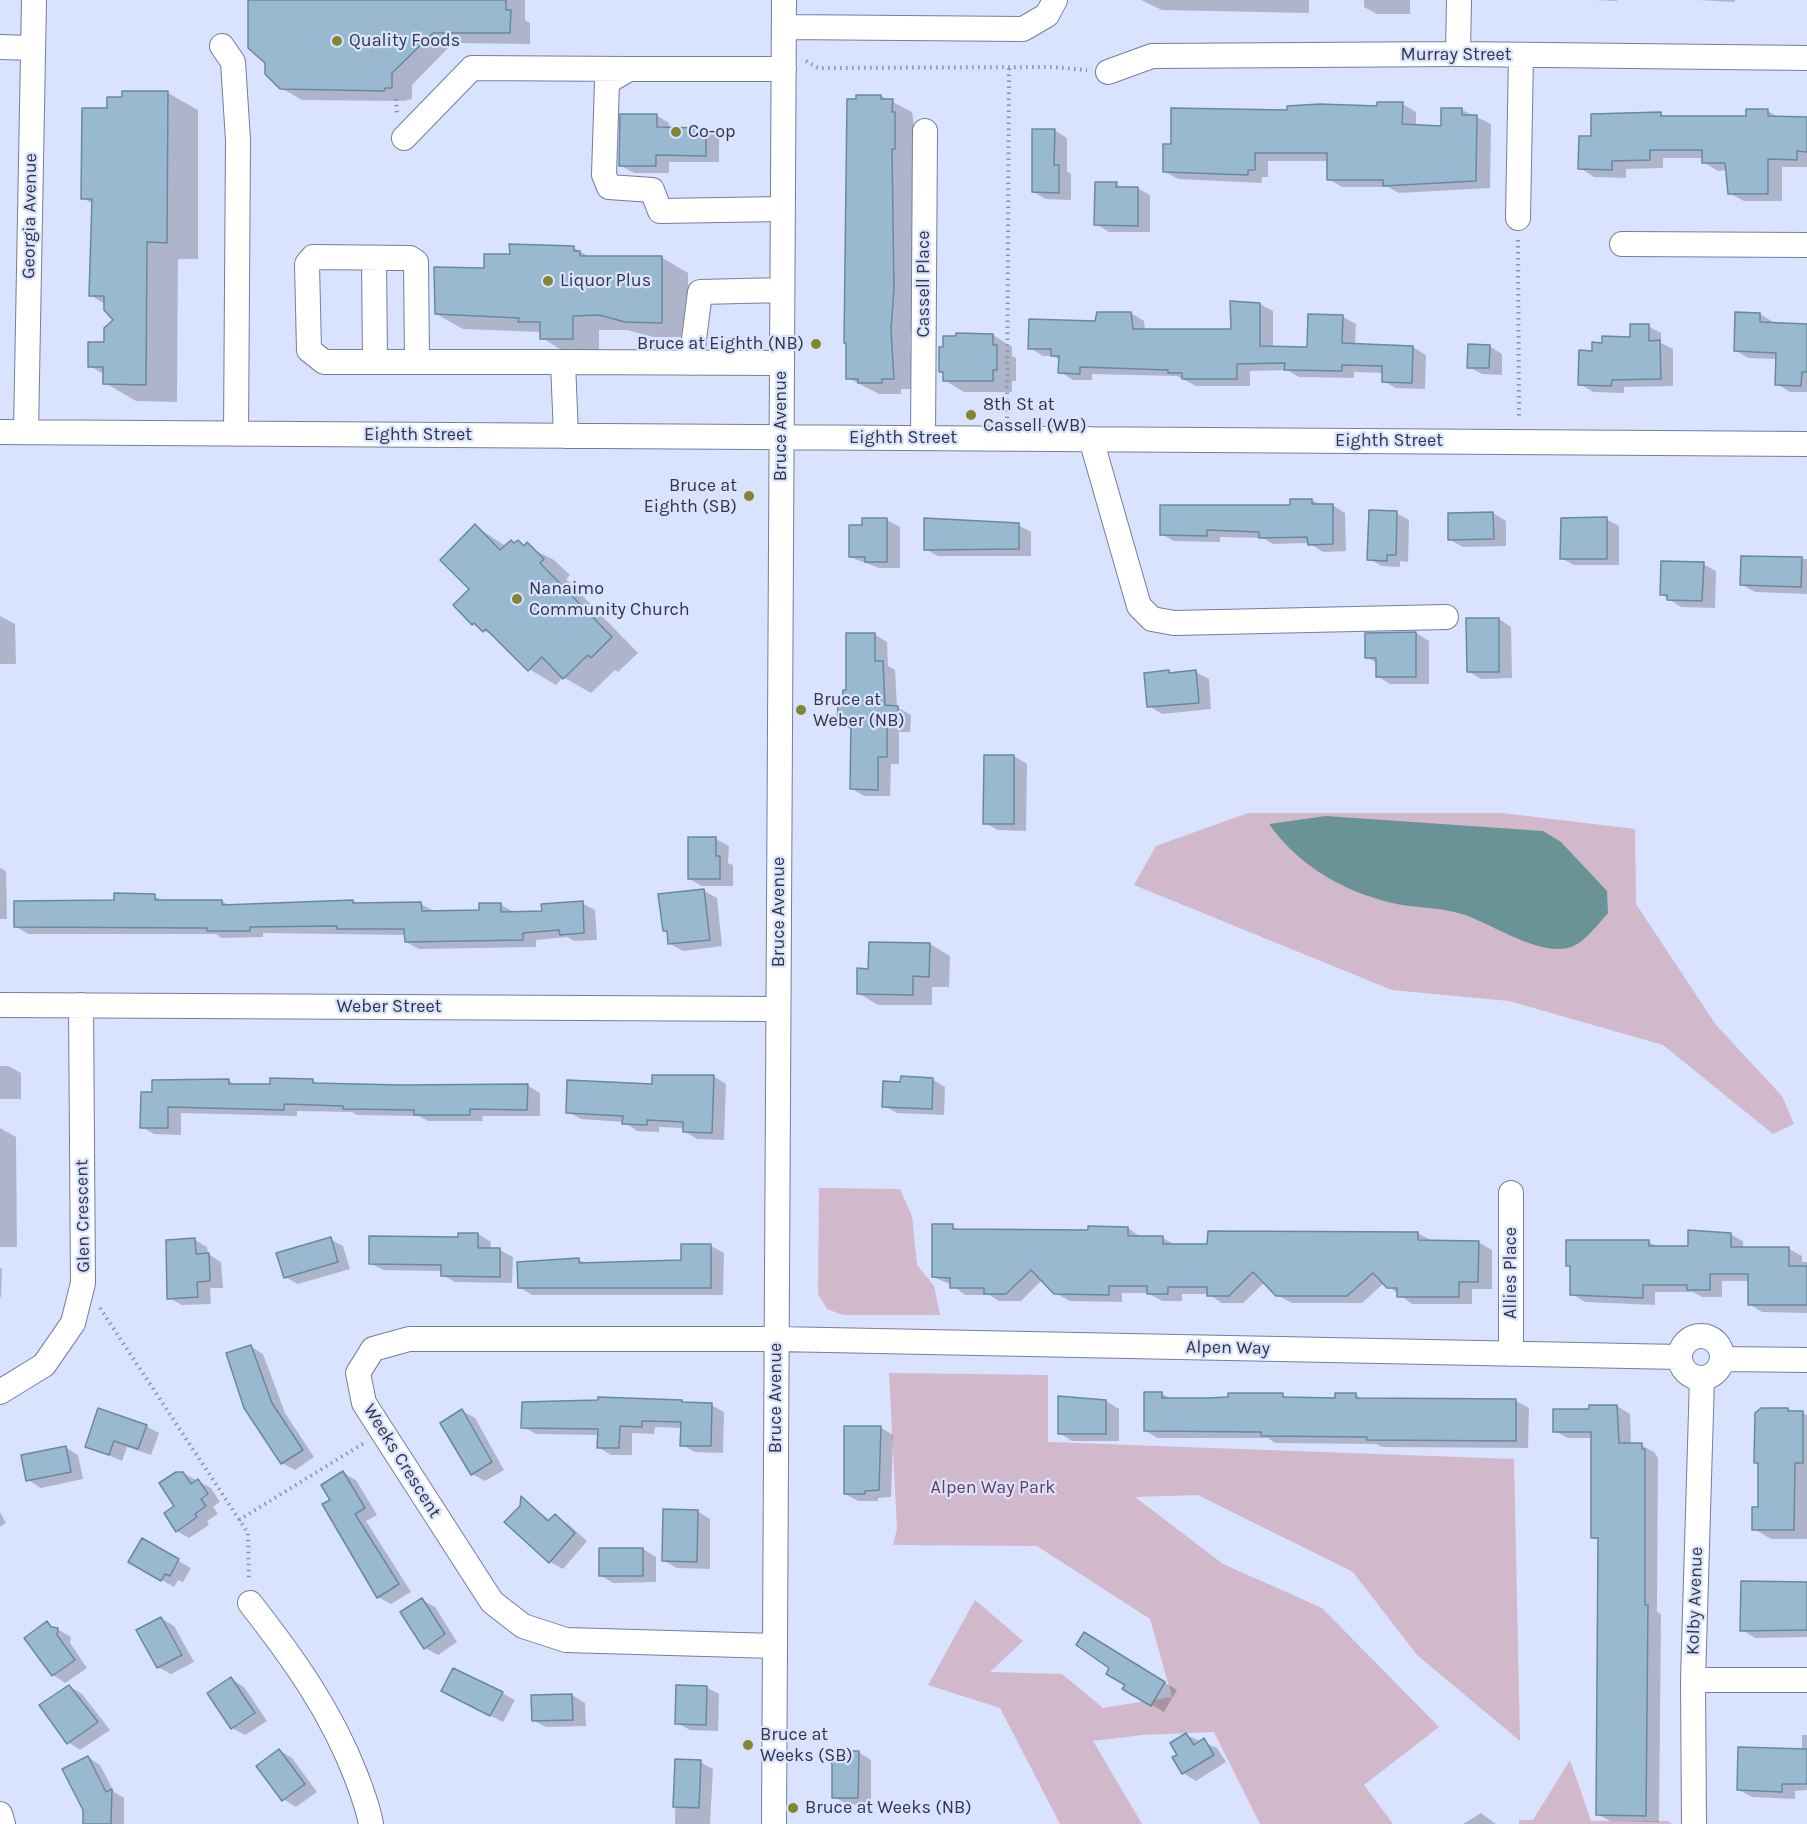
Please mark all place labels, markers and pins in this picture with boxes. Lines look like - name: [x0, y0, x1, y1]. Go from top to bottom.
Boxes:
- place label: Quality Foods: [349, 30, 460, 52]
- marker: Quality Foods: [330, 34, 344, 48]
- place label: Co-op: [688, 121, 735, 143]
- marker: Co-op: [669, 125, 683, 139]
- place label: Liquor Plus: [560, 270, 651, 292]
- marker: Liquor Plus: [541, 274, 555, 288]
- place label: Bruce at Eighth (NB): [637, 333, 804, 355]
- marker: Bruce at Eighth (NB): [809, 337, 823, 351]
- place label: 8th St at Cassell (WB): [983, 394, 1087, 436]
- marker: 8th St at Cassell (WB): [964, 408, 978, 422]
- place label: Bruce at Eighth (SB): [644, 475, 737, 518]
- marker: Bruce at Eighth (SB): [742, 489, 756, 503]
- place label: Nanaimo Community Church: [529, 578, 690, 620]
- marker: Nanaimo Community Church: [510, 592, 524, 606]
- place label: Bruce at Weber (NB): [813, 689, 905, 732]
- marker: Bruce at Weber (NB): [794, 703, 808, 717]
- place label: Bruce at Weeks (SB): [760, 1724, 853, 1766]
- marker: Bruce at Weeks (SB): [741, 1738, 755, 1752]
- place label: Bruce at Weeks (NB): [805, 1797, 972, 1819]
- marker: Bruce at Weeks (NB): [786, 1801, 800, 1815]

